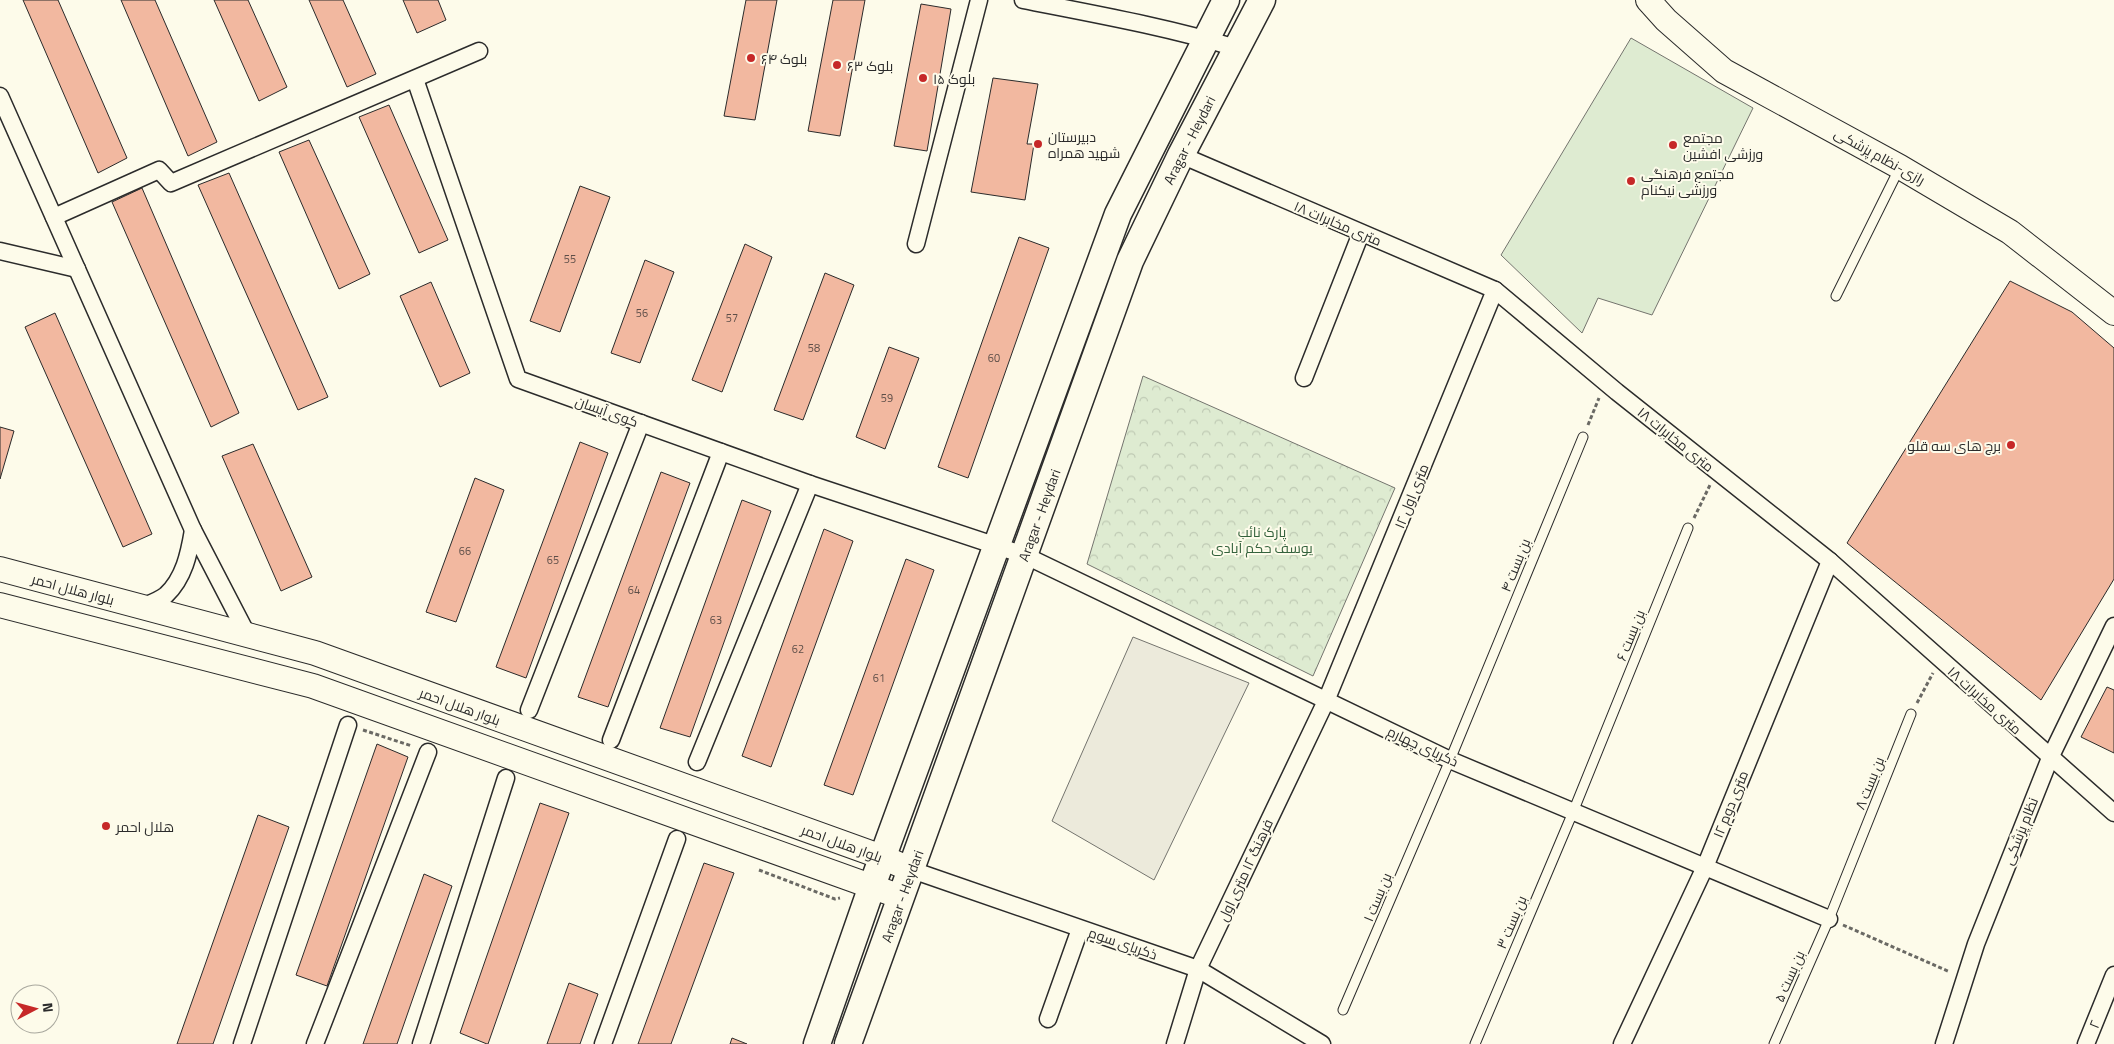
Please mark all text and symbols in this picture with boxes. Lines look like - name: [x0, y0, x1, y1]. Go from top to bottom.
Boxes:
- place label: بلوک ۶۴: [761, 48, 807, 69]
- marker: بلوک ۶۴: [745, 52, 757, 64]
- place label: بلوک ۶۳: [847, 55, 893, 76]
- marker: بلوک ۶۳: [831, 59, 843, 71]
- place label: بلوک ۱۵: [933, 68, 975, 89]
- marker: بلوک ۱۵: [917, 72, 929, 84]
- street label: Aragar - Heydari: [1158, 92, 1220, 188]
- street label: رازی-نظام پزشکی: [1831, 122, 1929, 190]
- place label: دبیرستان شهید همراه: [1048, 126, 1120, 163]
- place label: مجتمع ورزشی افشین: [1683, 127, 1763, 164]
- marker: دبیرستان شهید همراه: [1032, 138, 1044, 150]
- marker: مجتمع ورزشی افشین: [1667, 139, 1679, 151]
- place label: مجتمع فرهنگی ورزشی نیکنام: [1641, 163, 1734, 200]
- marker: مجتمع فرهنگی ورزشی نیکنام: [1625, 175, 1637, 187]
- street label: ۱۸ متری مخابرات: [1291, 195, 1385, 251]
- house number: 55: [564, 251, 576, 267]
- house number: 56: [636, 305, 648, 321]
- house number: 57: [726, 310, 738, 326]
- house number: 58: [808, 340, 820, 356]
- house number: 60: [988, 350, 1000, 366]
- street label: کوی آیسان: [573, 390, 641, 432]
- house number: 59: [881, 390, 893, 406]
- street label: ۱۸ متری مخابرات: [1633, 401, 1719, 477]
- place label: برج های سه قلو: [1907, 435, 2001, 456]
- marker: برج های سه قلو: [2005, 439, 2017, 451]
- street label: ۱۲ متری اول: [1388, 460, 1434, 532]
- street label: Aragar - Heydari: [1013, 466, 1065, 564]
- park label: پارک نائب یوسف حکم آبادی: [1211, 521, 1313, 558]
- street label: بن بست ۴: [1495, 535, 1535, 595]
- house number: 66: [459, 543, 471, 559]
- house number: 65: [547, 552, 559, 568]
- street label: بلوار هلال احمر: [28, 568, 117, 610]
- house number: 64: [628, 582, 640, 598]
- street label: بن بست ۶: [1610, 606, 1650, 664]
- house number: 63: [710, 612, 722, 628]
- house number: 62: [792, 641, 804, 657]
- street label: ۱۸ متری مخابرات: [1943, 661, 2027, 739]
- house number: 61: [873, 670, 885, 686]
- street label: بلوار هلال احمر: [416, 681, 503, 730]
- street label: ذکریای چهارم: [1384, 720, 1462, 772]
- street label: بن بست ۸: [1849, 753, 1889, 813]
- street label: ۱۲ متری دوم: [1707, 767, 1753, 841]
- street label: نظام پزشکی: [1997, 794, 2043, 868]
- street label: فرهنگ ۱۲ متری اول: [1212, 815, 1278, 925]
- place label: هلال احمر: [115, 816, 174, 837]
- street label: بلوار هلال احمر: [798, 818, 885, 867]
- marker: هلال احمر: [100, 820, 112, 832]
- street label: Aragar - Heydari: [876, 847, 928, 945]
- street label: بن بست ۱: [1357, 869, 1397, 925]
- street label: بن بست ۳: [1490, 892, 1532, 952]
- street label: ذکریای سوم: [1086, 921, 1160, 965]
- street label: بن بست ۵: [1768, 947, 1810, 1005]
- north arrow: [10, 984, 60, 1034]
- text: N: [37, 1002, 59, 1014]
- street label: ۲: [2083, 1017, 2105, 1031]

